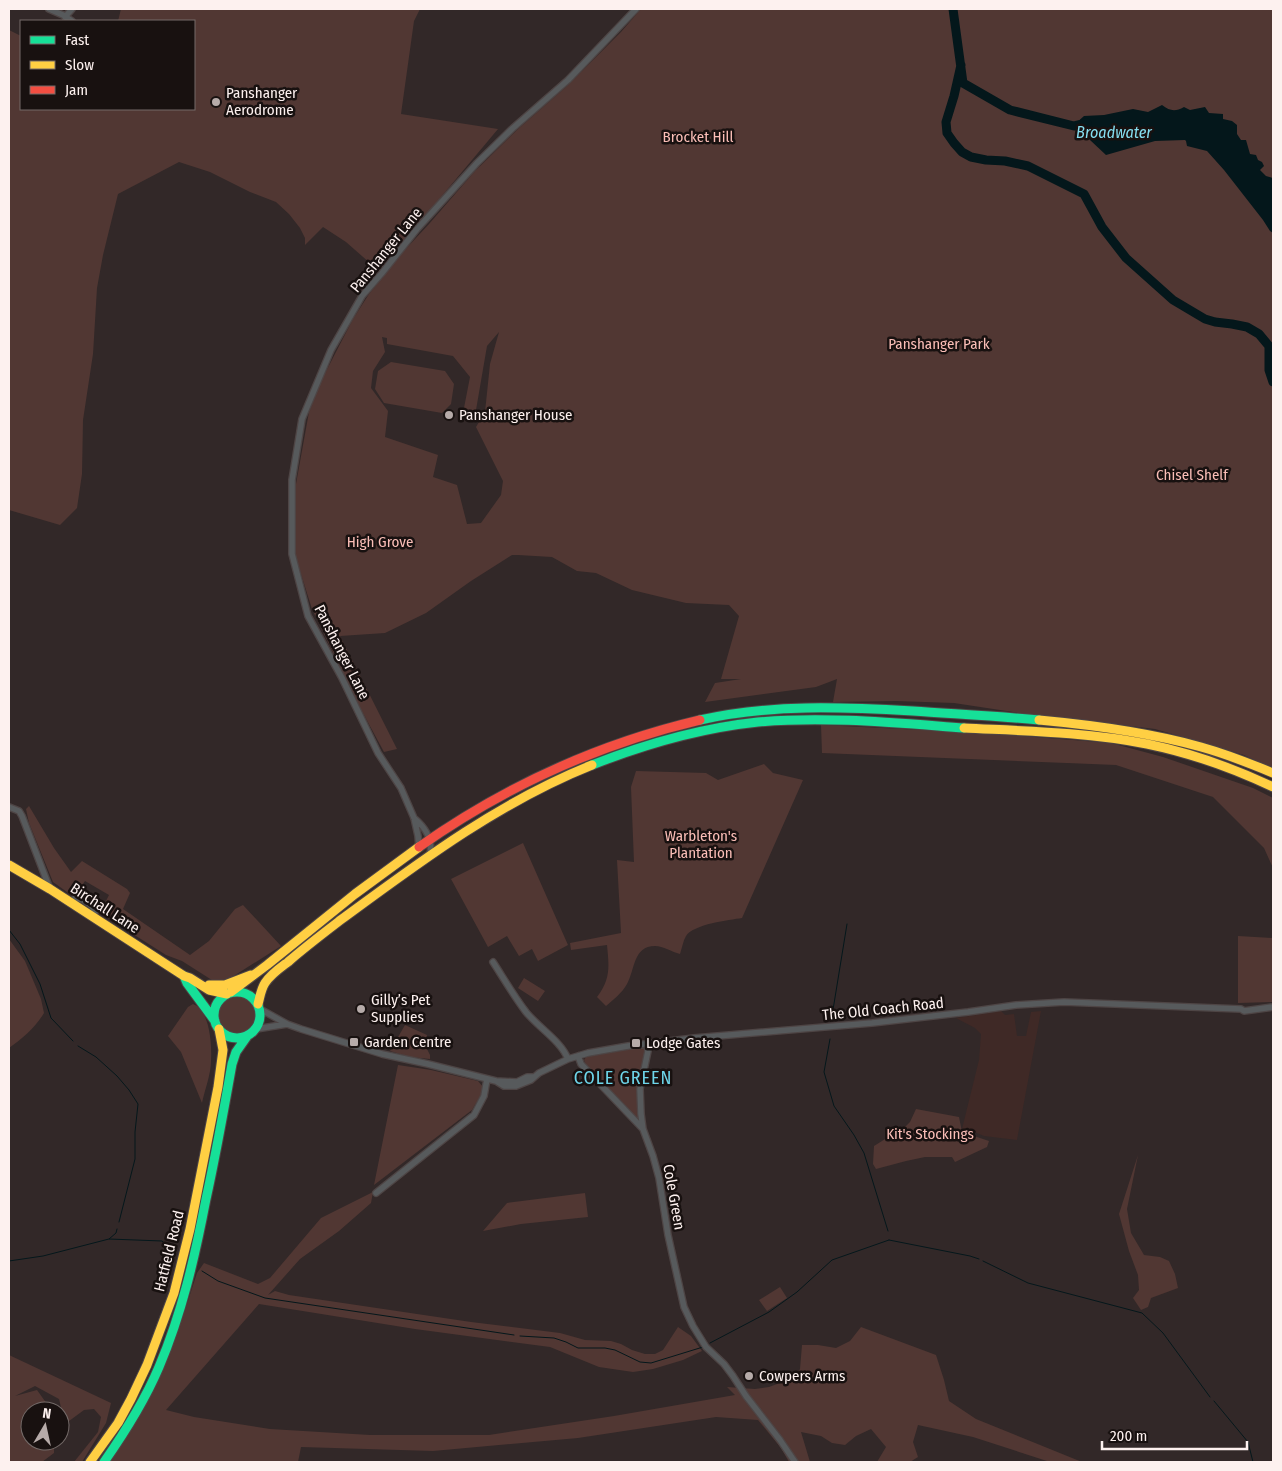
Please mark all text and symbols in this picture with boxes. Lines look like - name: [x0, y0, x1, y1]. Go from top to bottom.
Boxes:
- legend: [20, 20, 195, 110]
- text: Fast: [65, 31, 89, 49]
- text: Slow: [65, 56, 94, 74]
- text: Jam: [65, 81, 88, 99]
- place label: Panshanger Aerodrome: [226, 84, 298, 119]
- marker: Panshanger Aerodrome: [210, 96, 222, 108]
- water label: Broadwater: [1076, 123, 1152, 142]
- park label: Brocket Hill: [663, 128, 733, 146]
- street label: Panshanger Lane: [346, 204, 426, 296]
- park label: Panshanger Park: [888, 335, 990, 353]
- place label: Panshanger House: [459, 406, 573, 424]
- marker: Panshanger House: [443, 409, 455, 421]
- park label: Chisel Shelf: [1156, 466, 1229, 484]
- park label: High Grove: [347, 533, 413, 551]
- street label: Panshanger Lane: [310, 602, 374, 702]
- park label: Warbleton's Plantation: [665, 827, 737, 862]
- street label: Birchall Lane: [67, 879, 143, 937]
- place label: Gilly’s Pet Supplies: [371, 991, 431, 1026]
- street label: The Old Coach Road: [821, 994, 945, 1024]
- marker: Gilly’s Pet Supplies: [355, 1003, 367, 1015]
- place label: Garden Centre: [364, 1033, 451, 1051]
- place label: Lodge Gates: [646, 1034, 720, 1052]
- marker: Garden Centre: [348, 1036, 360, 1048]
- marker: Lodge Gates: [630, 1037, 642, 1049]
- district label: COLE GREEN: [574, 1067, 672, 1089]
- park label: Kit's Stockings: [886, 1125, 974, 1143]
- street label: Cole Green: [659, 1163, 689, 1231]
- street label: Hatfield Road: [150, 1208, 188, 1294]
- place label: Cowpers Arms: [759, 1367, 845, 1385]
- marker: Cowpers Arms: [743, 1370, 755, 1382]
- north arrow: [20, 1401, 70, 1451]
- text: N: [41, 1405, 52, 1423]
- scale bar: [1102, 1418, 1247, 1450]
- text: 200 m: [1110, 1427, 1147, 1445]

